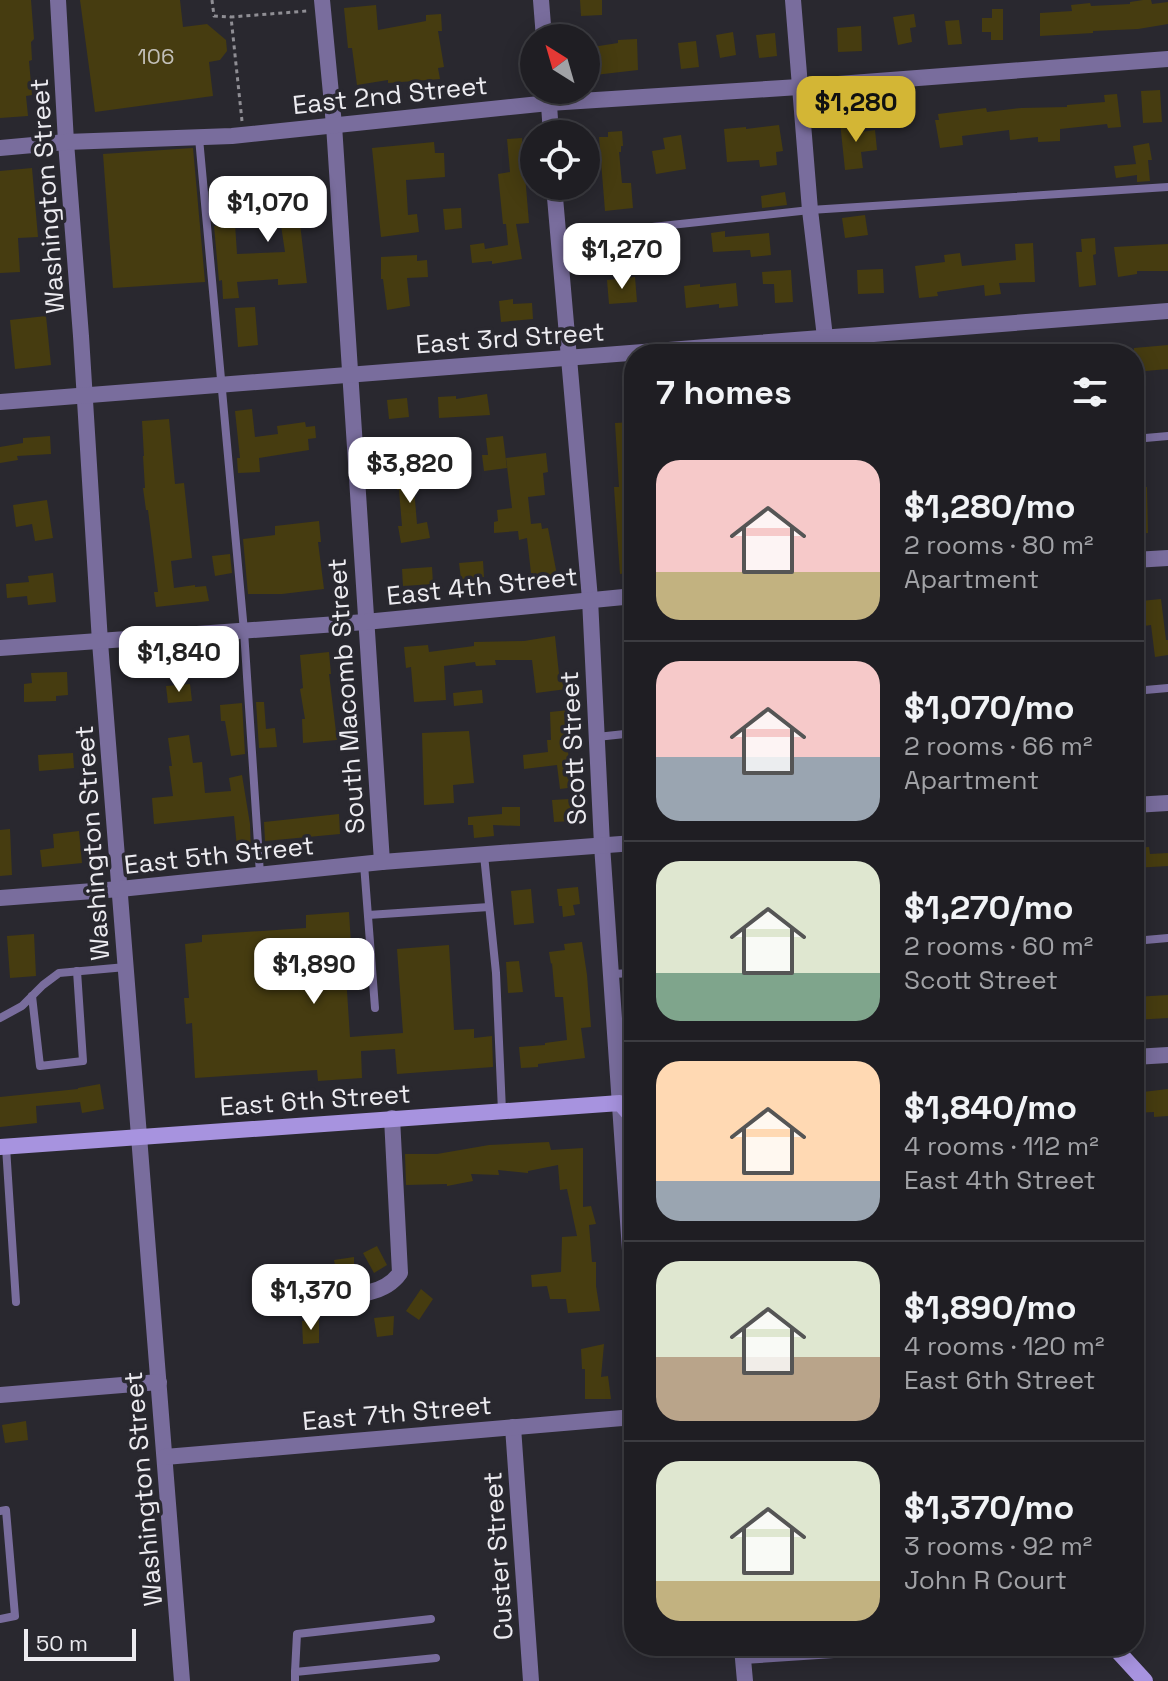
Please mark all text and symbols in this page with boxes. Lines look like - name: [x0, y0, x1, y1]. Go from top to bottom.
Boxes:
- north arrow: [520, 24, 600, 104]
- map controls: [520, 24, 600, 200]
- house number: 106: [138, 42, 174, 70]
- street label: East 2nd Street: [291, 68, 489, 122]
- pin: $1,280: [791, 76, 921, 144]
- street label: Washington Street: [22, 77, 72, 315]
- text: $1,280: [814, 85, 898, 119]
- button: locate: [520, 120, 600, 200]
- pin: $1,070: [203, 176, 333, 244]
- text: $1,070: [227, 185, 309, 219]
- pin: $1,270: [557, 223, 687, 291]
- text: $1,270: [581, 232, 663, 266]
- street label: East 3rd Street: [414, 314, 606, 362]
- icon: filters: [1068, 370, 1112, 414]
- text: 7 homes: [656, 371, 792, 414]
- pin: $3,820: [345, 437, 475, 505]
- text: $3,820: [366, 446, 454, 480]
- text: $1,280/mo: [904, 485, 1076, 528]
- icon: home: [720, 492, 816, 588]
- text: 2 rooms · 80 m²: [904, 528, 1094, 562]
- street label: South Macomb Street: [319, 557, 373, 835]
- street label: East 4th Street: [385, 559, 579, 613]
- text: Apartment: [904, 562, 1039, 596]
- pin: $1,840: [114, 626, 244, 694]
- text: $1,840: [137, 635, 221, 669]
- street label: Scott Street: [552, 670, 594, 826]
- text: $1,070/mo: [904, 686, 1075, 729]
- icon: home: [720, 693, 816, 789]
- street label: Washington Street: [67, 724, 117, 962]
- text: 2 rooms · 66 m²: [904, 729, 1093, 763]
- text: Apartment: [904, 763, 1039, 797]
- street label: East 5th Street: [122, 828, 316, 882]
- text: $1,270/mo: [904, 886, 1074, 929]
- icon: home: [720, 893, 816, 989]
- text: 2 rooms · 60 m²: [904, 929, 1093, 963]
- pin: $1,890: [249, 938, 379, 1006]
- text: $1,890: [272, 947, 356, 981]
- text: Scott Street: [904, 963, 1058, 997]
- street label: East 6th Street: [218, 1076, 412, 1124]
- text: $1,840/mo: [904, 1086, 1077, 1129]
- icon: home: [720, 1093, 816, 1189]
- text: 4 rooms · 112 m²: [904, 1129, 1099, 1163]
- text: East 4th Street: [904, 1163, 1096, 1197]
- pin: $1,370: [246, 1264, 376, 1332]
- text: $1,370: [270, 1273, 352, 1307]
- text: $1,890/mo: [904, 1286, 1076, 1329]
- icon: home: [720, 1293, 816, 1389]
- text: 4 rooms · 120 m²: [904, 1329, 1104, 1363]
- text: East 6th Street: [904, 1363, 1095, 1397]
- street label: Washington Street: [116, 1370, 170, 1608]
- street label: East 7th Street: [301, 1388, 493, 1438]
- street label: Custer Street: [475, 1471, 521, 1641]
- text: $1,370/mo: [904, 1486, 1074, 1529]
- icon: home: [720, 1493, 816, 1589]
- text: 3 rooms · 92 m²: [904, 1529, 1092, 1563]
- text: John R Court: [904, 1563, 1067, 1597]
- scale bar: [24, 1625, 136, 1661]
- text: 50 m: [36, 1629, 88, 1657]

